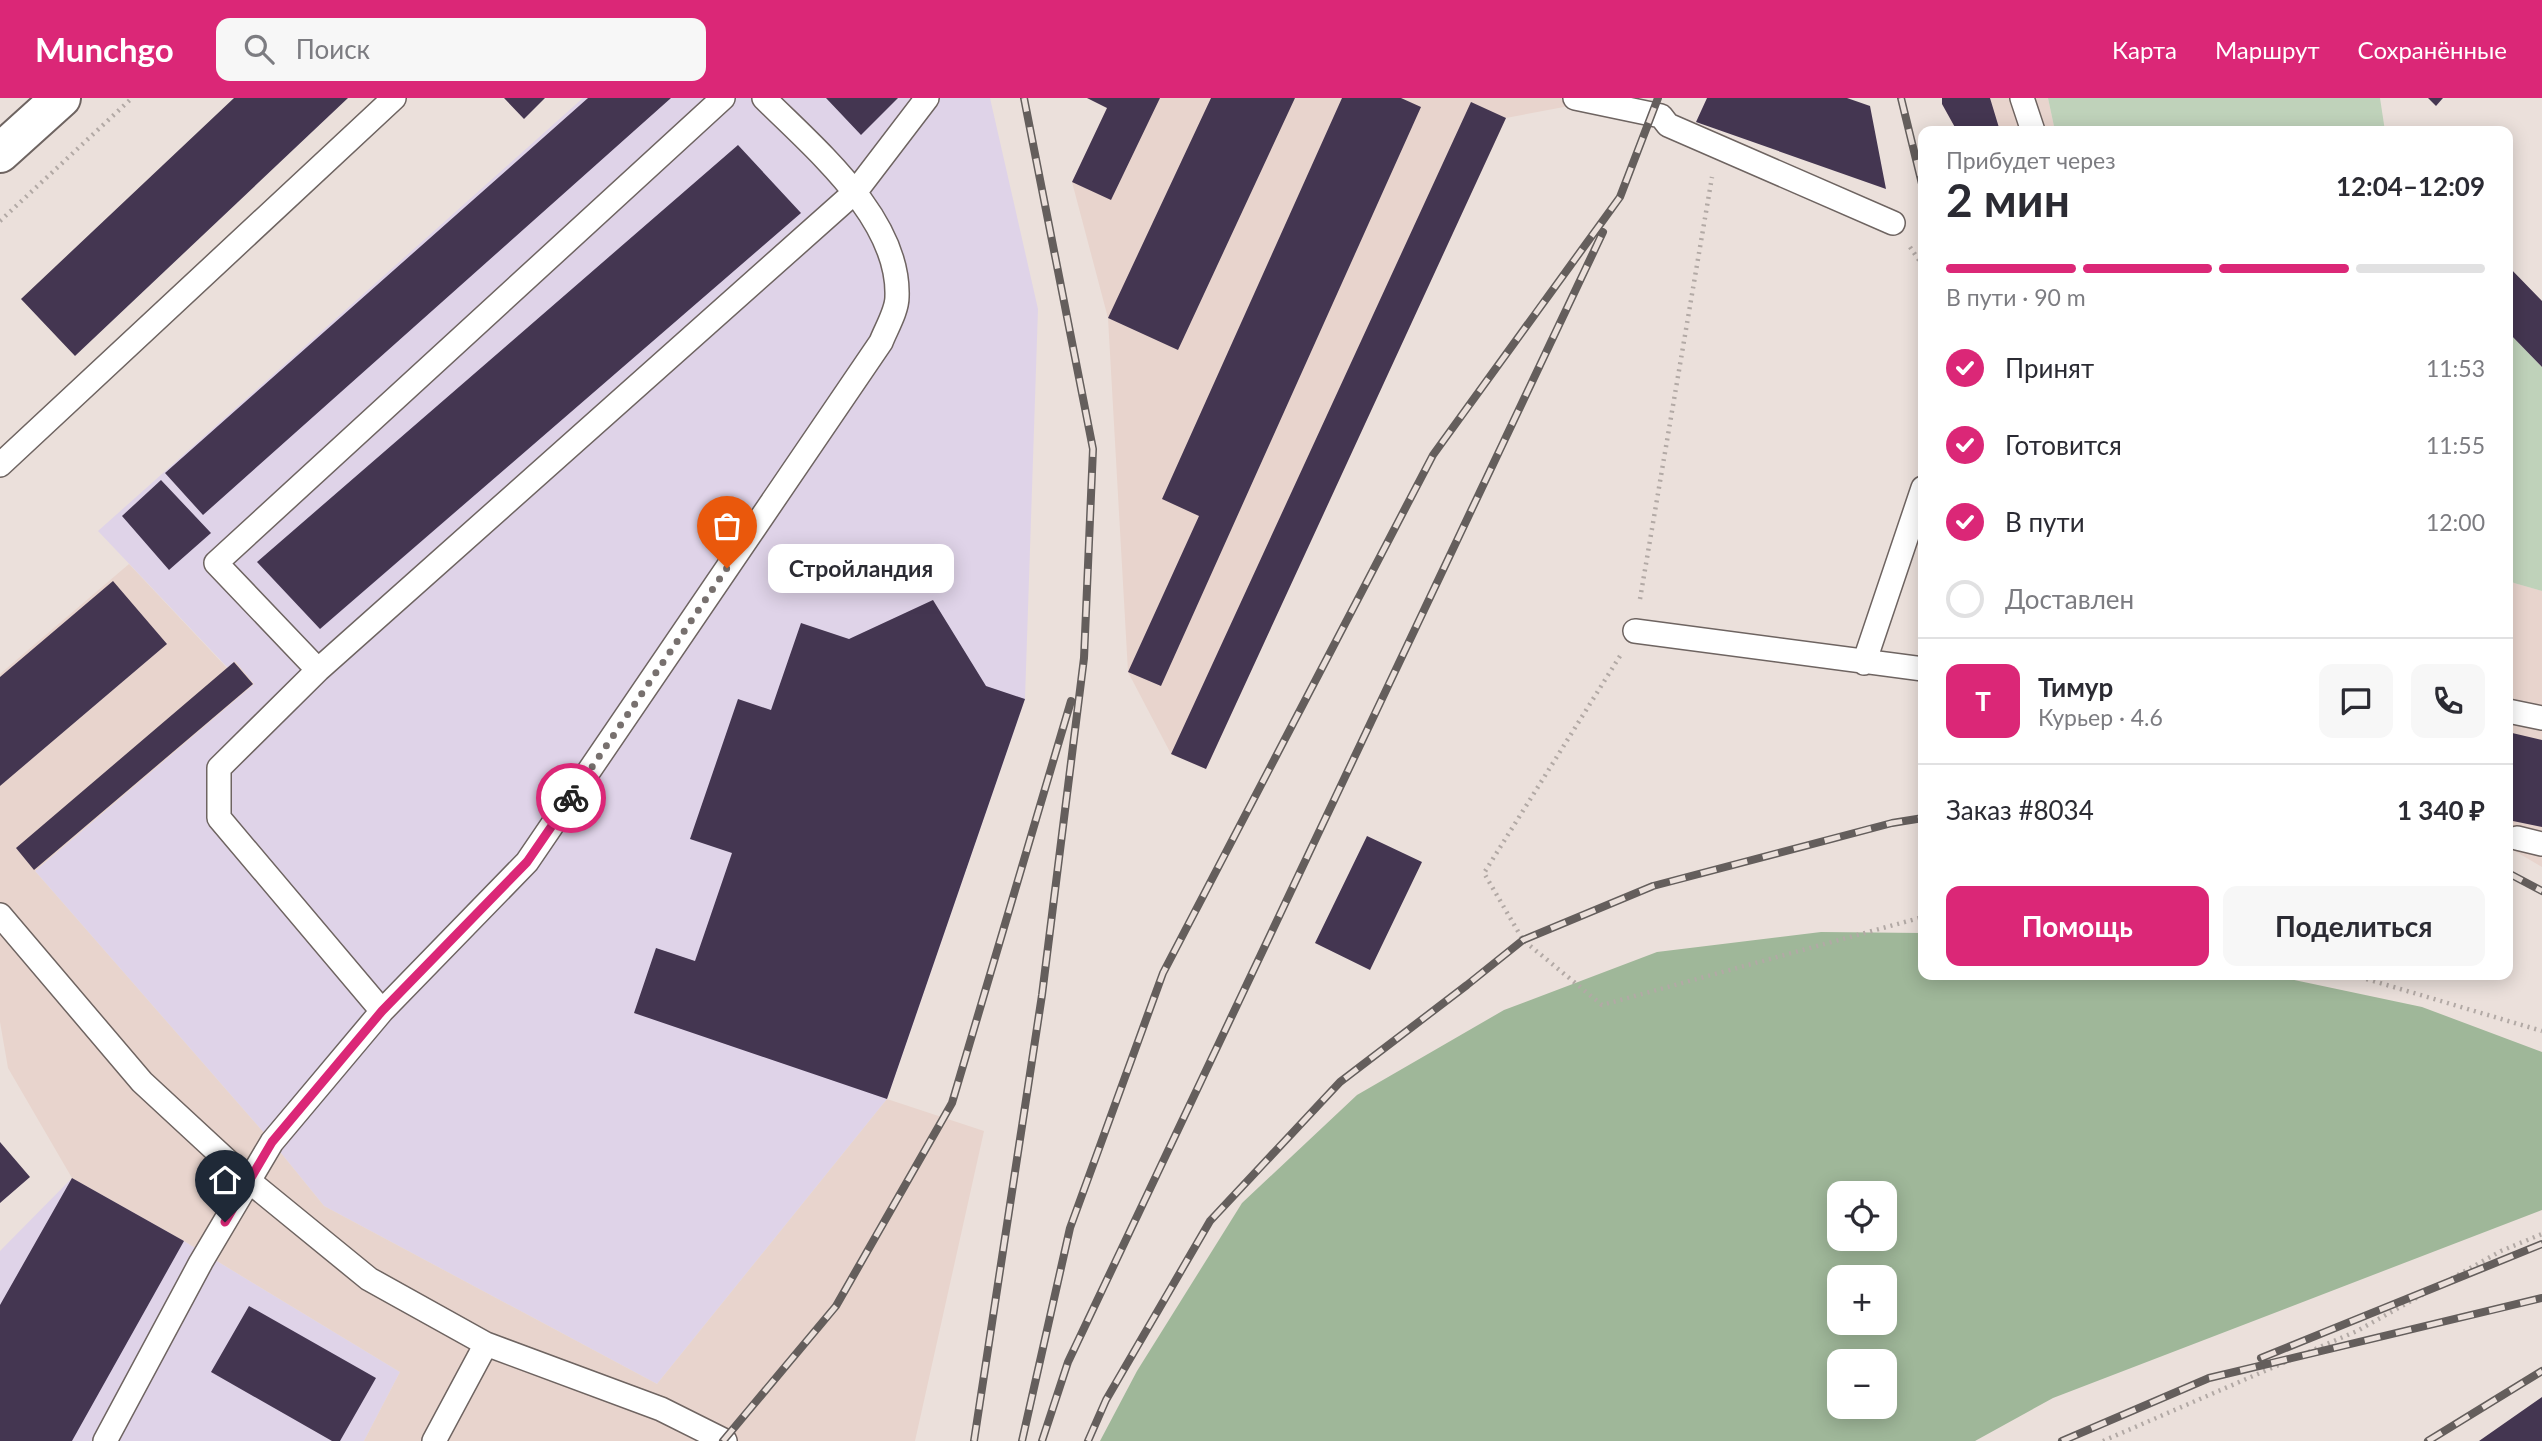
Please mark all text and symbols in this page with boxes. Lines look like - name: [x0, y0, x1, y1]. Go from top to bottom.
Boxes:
- search box: [216, 18, 706, 81]
- text: Munchgo: [35, 29, 174, 69]
- icon: search: [240, 30, 278, 68]
- text: Поиск: [296, 33, 370, 65]
- text: Карта: [2112, 35, 2177, 64]
- text: Маршрут: [2215, 35, 2320, 64]
- text: Сохранённые: [2358, 35, 2507, 64]
- text: Прибудет через: [1946, 146, 2116, 174]
- text: 12:04–12:09: [2336, 170, 2485, 202]
- text: 2 мин: [1946, 172, 2070, 227]
- text: В пути · 90 m: [1946, 283, 2086, 311]
- icon: check: [1946, 349, 1984, 387]
- text: Принят: [2005, 352, 2094, 384]
- text: 11:53: [2426, 354, 2485, 382]
- icon: check: [1946, 426, 1984, 464]
- text: Готовится: [2005, 429, 2122, 461]
- text: 11:55: [2426, 431, 2485, 459]
- pin: [697, 496, 757, 568]
- icon: check: [1946, 503, 1984, 541]
- text: В пути: [2005, 506, 2085, 538]
- icon: bag: [708, 507, 746, 545]
- text: 12:00: [2426, 508, 2485, 536]
- callout: Стройландия: [769, 544, 954, 592]
- text: Стройландия: [789, 554, 933, 582]
- text: Доставлен: [2005, 583, 2134, 615]
- button: chat: [2319, 664, 2393, 738]
- button: phone: [2411, 664, 2485, 738]
- text: Тимур: [2038, 671, 2113, 703]
- text: Т: [1975, 685, 1991, 717]
- text: Курьер · 4.6: [2038, 703, 2163, 731]
- courier: [536, 763, 606, 833]
- icon: bike: [552, 779, 590, 817]
- text: Заказ #8034: [1946, 794, 2094, 826]
- text: 1 340 ₽: [2397, 794, 2485, 826]
- button: Помощь: [1946, 886, 2209, 966]
- button: Поделиться: [2223, 886, 2485, 966]
- pin: [195, 1150, 255, 1222]
- icon: home: [206, 1161, 244, 1199]
- map controls: [1827, 1181, 1897, 1419]
- button: locate: [1827, 1181, 1897, 1251]
- button: +: [1827, 1265, 1897, 1335]
- button: −: [1827, 1349, 1897, 1419]

